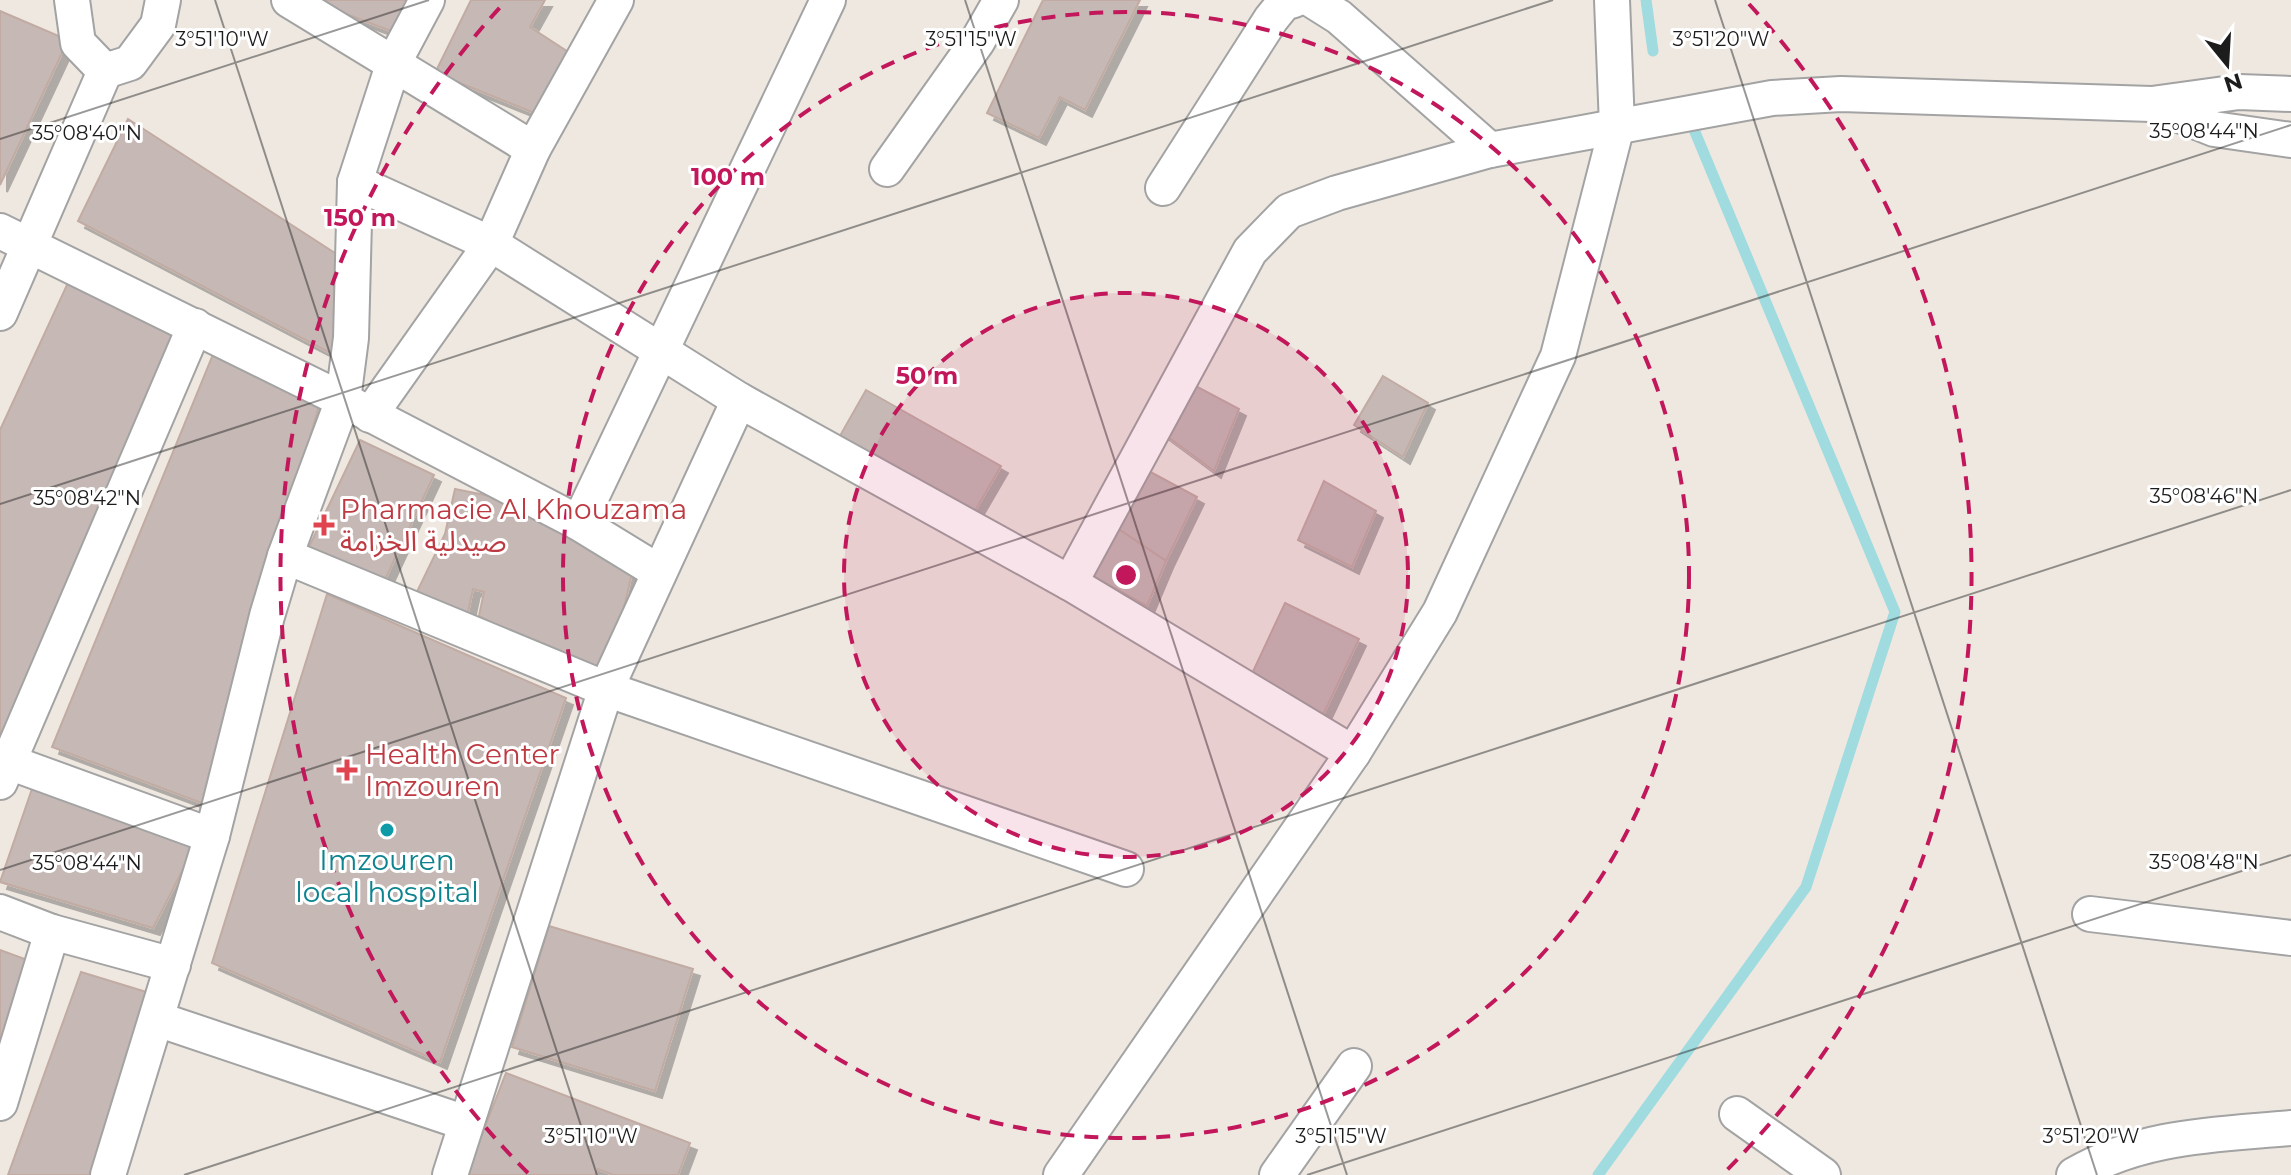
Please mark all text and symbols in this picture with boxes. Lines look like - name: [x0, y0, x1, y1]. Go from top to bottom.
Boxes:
- north arrow: [2187, 24, 2267, 104]
- text: 3°51'10"W: [175, 27, 269, 51]
- text: 3°51'15"W: [925, 27, 1017, 51]
- text: 3°51'20"W: [1673, 27, 1769, 51]
- text: N: [2220, 67, 2246, 98]
- text: 35°08'44"N: [2149, 119, 2259, 143]
- text: 35°08'40"N: [32, 121, 142, 145]
- text: 100 m: [691, 162, 765, 191]
- text: 150 m: [324, 203, 396, 232]
- text: 50 m: [896, 361, 958, 390]
- text: 35°08'46"N: [2150, 484, 2258, 508]
- text: 35°08'42"N: [33, 486, 141, 510]
- place label: Pharmacie Al Khouzama صيدلية الخزامة: [340, 492, 687, 558]
- marker: Pharmacie Al Khouzama صيدلية الخزامة: [315, 516, 333, 534]
- centre of rings: [1112, 561, 1140, 589]
- place label: Health Center Imzouren: [365, 737, 560, 803]
- marker: Health Center Imzouren: [336, 759, 358, 781]
- marker: Imzouren local hospital: [378, 821, 396, 839]
- place label: Imzouren local hospital: [295, 843, 479, 909]
- text: 35°08'48"N: [2149, 850, 2259, 874]
- text: 35°08'44"N: [32, 851, 142, 875]
- text: 3°51'10"W: [544, 1124, 638, 1148]
- text: 3°51'15"W: [1295, 1124, 1387, 1148]
- text: 3°51'20"W: [2043, 1124, 2139, 1148]

